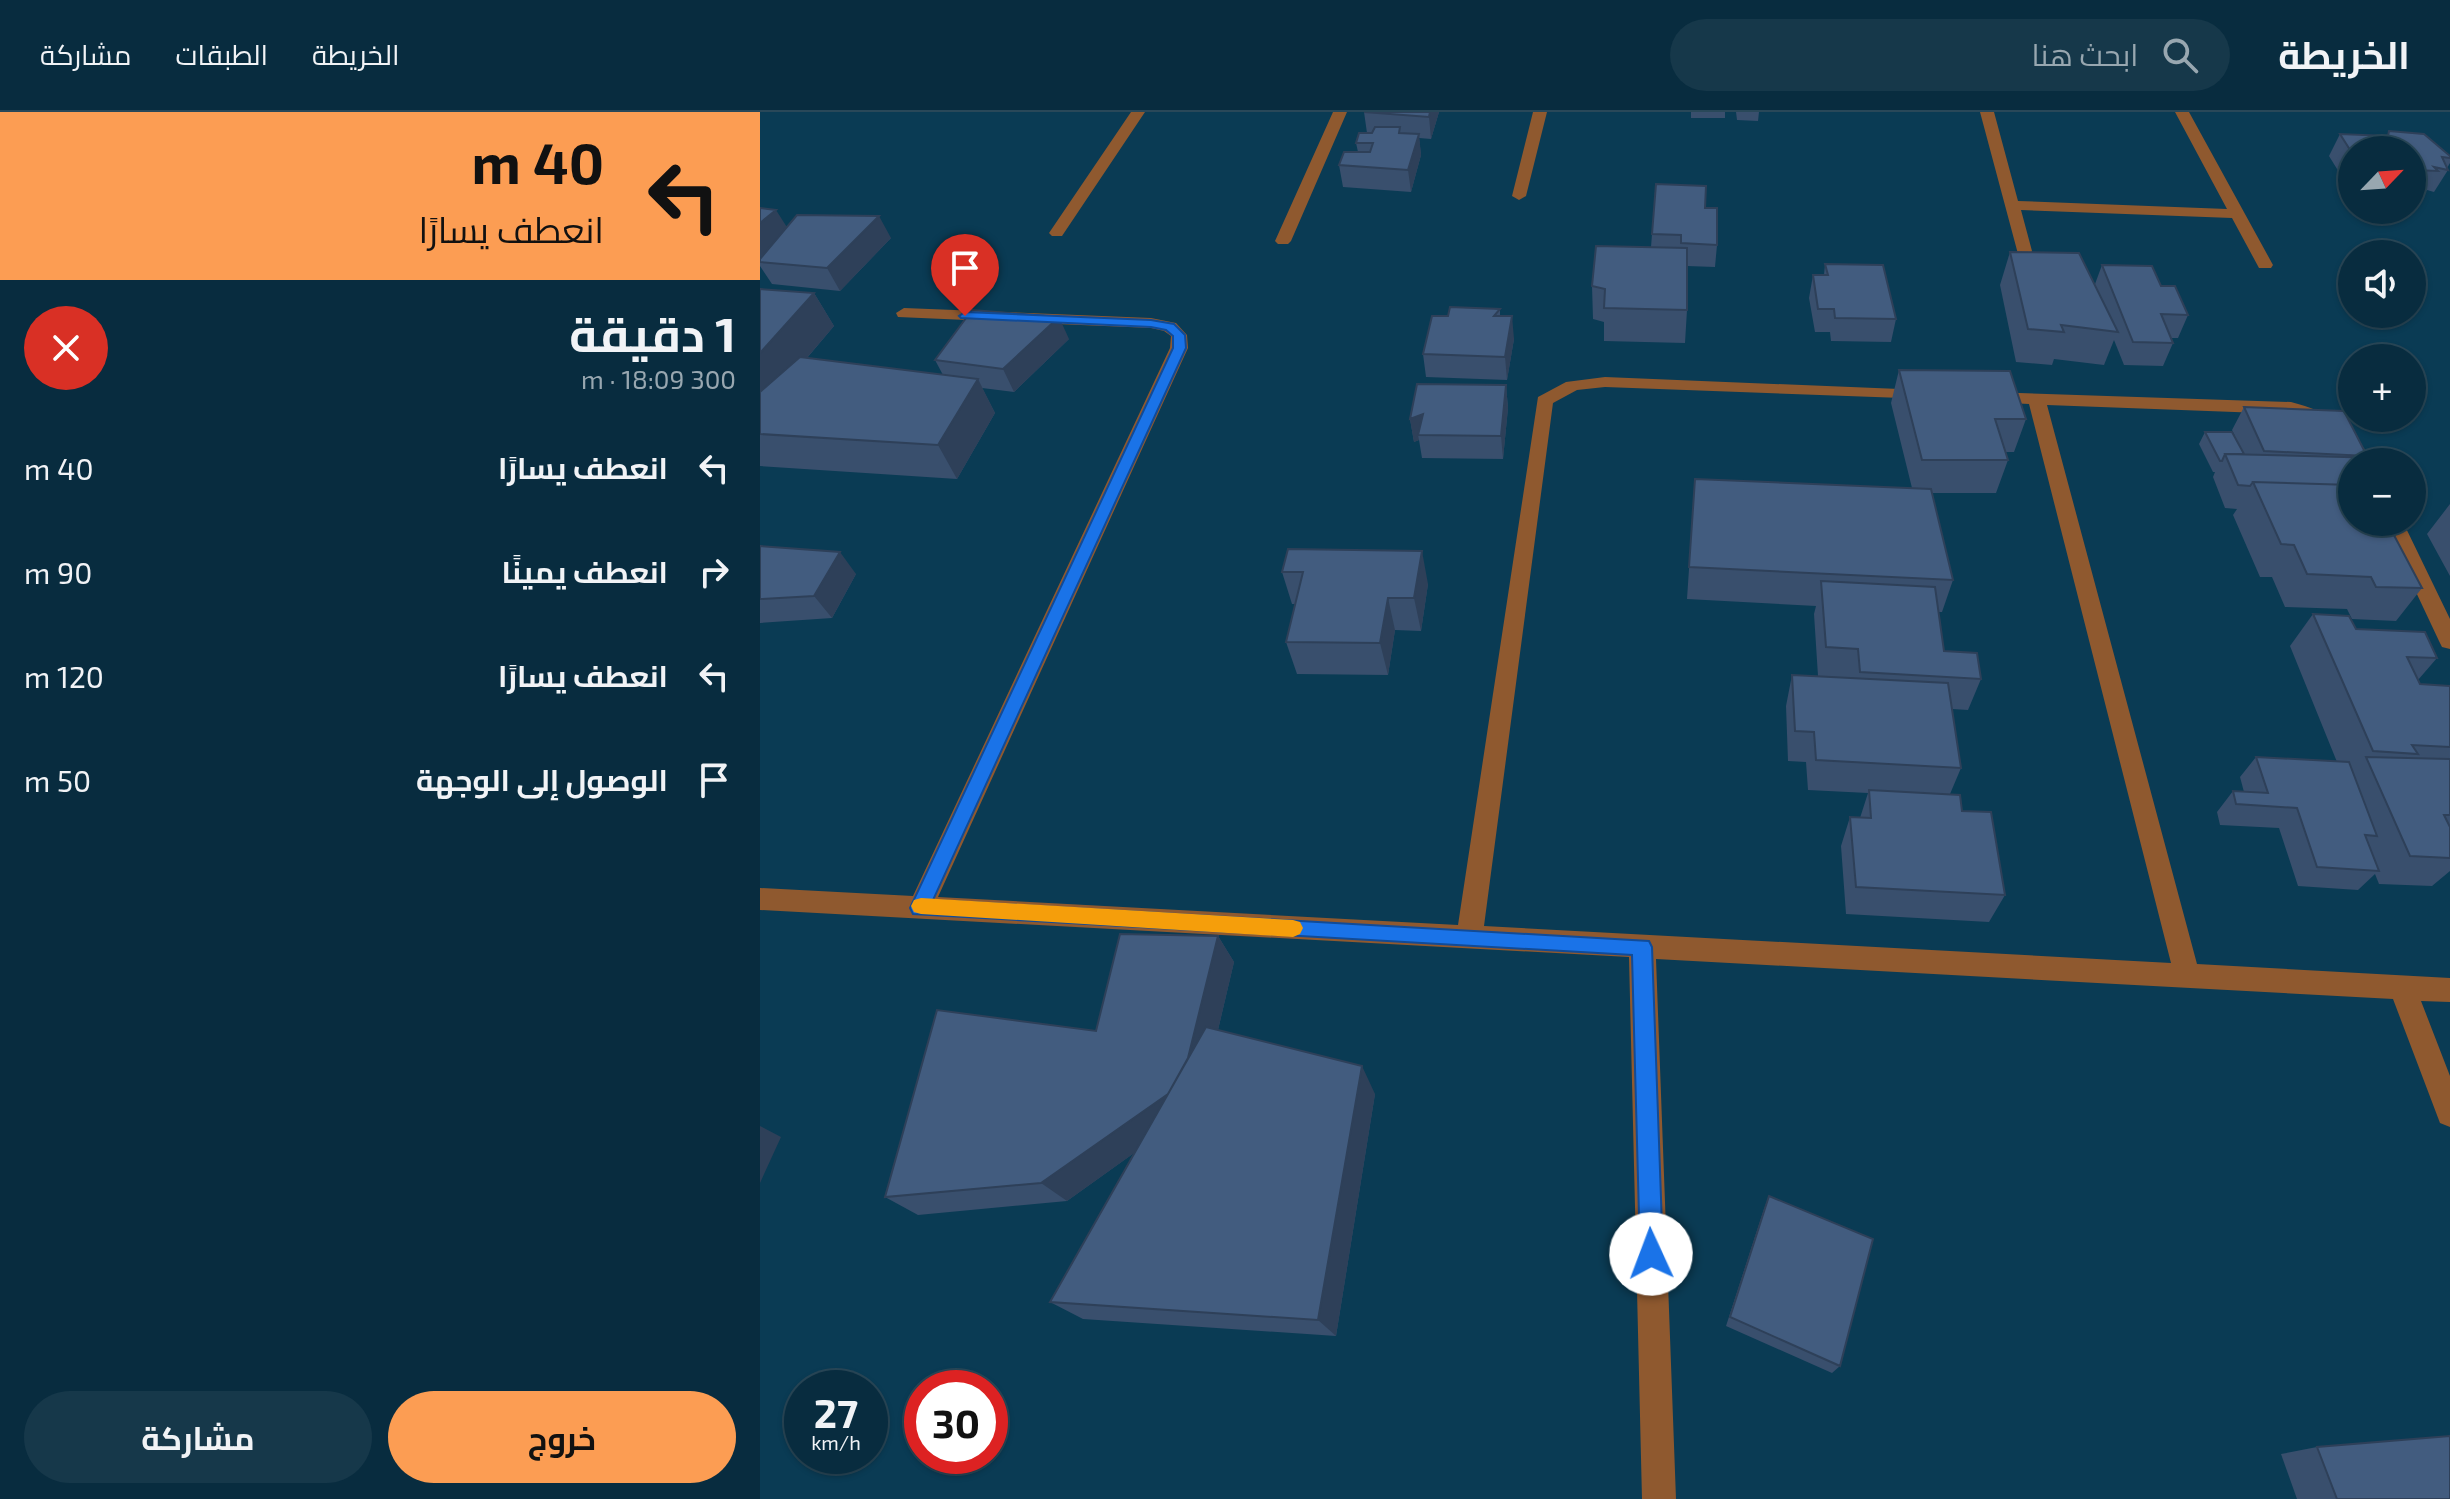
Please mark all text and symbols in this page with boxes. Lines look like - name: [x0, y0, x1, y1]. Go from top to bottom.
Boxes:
- search box: [1670, 19, 2230, 91]
- text: الخريطة: [2278, 31, 2410, 77]
- icon: search: [2158, 33, 2202, 77]
- text: ابحث هنا: [2031, 36, 2138, 72]
- text: مشاركة: [40, 37, 131, 71]
- text: الطبقات: [175, 37, 268, 71]
- text: الخريطة: [312, 37, 399, 71]
- text: 40 m: [472, 128, 604, 195]
- north arrow: [2338, 136, 2426, 224]
- map controls: [2338, 136, 2426, 536]
- icon: left: [632, 144, 736, 248]
- text: انعطف يسارًا: [418, 207, 604, 250]
- pin: [931, 234, 999, 316]
- button: sound: [2338, 240, 2426, 328]
- icon: arrive: [943, 246, 987, 290]
- text: 1 دقيقة: [569, 304, 736, 362]
- button: close: [24, 306, 108, 390]
- button: +: [2338, 344, 2426, 432]
- text: 300 m · 18:09: [581, 363, 736, 394]
- icon: left: [692, 446, 736, 490]
- button: −: [2338, 448, 2426, 536]
- text: انعطف يسارًا: [498, 449, 668, 485]
- text: 40 m: [24, 450, 94, 486]
- icon: right: [692, 550, 736, 594]
- text: انعطف يمينًا: [502, 553, 668, 589]
- text: 90 m: [24, 554, 92, 590]
- icon: left: [692, 654, 736, 698]
- text: انعطف يسارًا: [498, 657, 668, 693]
- text: 120 m: [24, 658, 104, 694]
- icon: arrive: [692, 758, 736, 802]
- text: الوصول إلى الوجهة: [416, 761, 668, 797]
- text: 50 m: [24, 762, 91, 798]
- position arrow: [1609, 1212, 1693, 1296]
- speed limit sign: 30: [904, 1370, 1008, 1474]
- text: 27: [814, 1388, 858, 1436]
- button: مشاركة: [24, 1391, 372, 1483]
- button: خروج: [388, 1391, 736, 1483]
- text: km/h: [811, 1430, 861, 1454]

